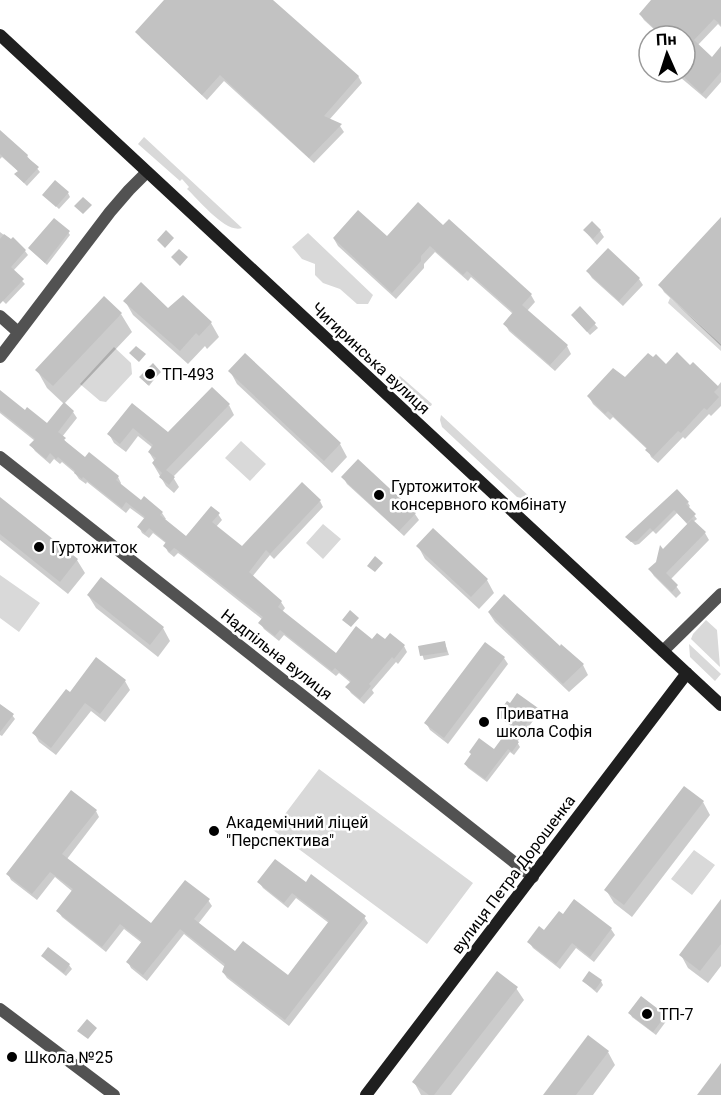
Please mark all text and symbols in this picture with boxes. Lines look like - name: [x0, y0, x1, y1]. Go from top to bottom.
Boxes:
- north arrow: [637, 24, 697, 84]
- text: Пн: [656, 29, 677, 50]
- street label: Чигиринська вулиця: [307, 299, 434, 418]
- place label: ТП-493: [162, 365, 214, 384]
- marker: ТП-493: [143, 367, 157, 381]
- place label: Гуртожиток консервного комбінату: [391, 477, 567, 514]
- marker: Гуртожиток консервного комбінату: [372, 488, 386, 502]
- place label: Гуртожиток: [51, 538, 138, 557]
- marker: Гуртожиток: [32, 540, 46, 554]
- street label: Надпільна вулиця: [217, 605, 336, 704]
- place label: Приватна школа Софія: [496, 704, 592, 741]
- marker: Приватна школа Софія: [477, 715, 491, 729]
- street label: вулиця Петра Дорошенка: [448, 791, 579, 957]
- place label: Академічний ліцей "Перспектива": [226, 813, 368, 850]
- marker: Академічний ліцей "Перспектива": [207, 824, 221, 838]
- place label: ТП-7: [659, 1005, 693, 1024]
- marker: ТП-7: [640, 1007, 654, 1021]
- place label: Школа №25: [24, 1048, 113, 1067]
- marker: Школа №25: [5, 1050, 19, 1064]

